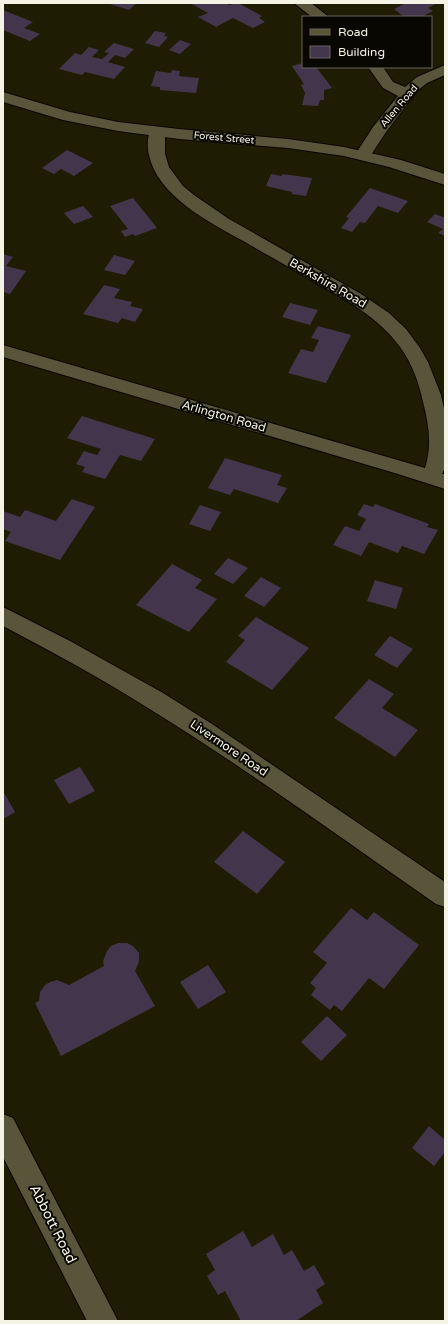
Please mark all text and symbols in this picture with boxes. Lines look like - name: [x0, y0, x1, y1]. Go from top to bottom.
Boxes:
- legend: [302, 16, 432, 68]
- text: Road: [338, 25, 368, 39]
- text: Building: [338, 45, 385, 59]
- street label: Allen Road: [378, 82, 420, 130]
- street label: Forest Street: [193, 129, 255, 147]
- street label: Berkshire Road: [287, 255, 369, 311]
- street label: Arlington Road: [180, 397, 268, 435]
- street label: Livermore Road: [188, 717, 270, 779]
- street label: Abbott Road: [26, 1182, 80, 1266]

